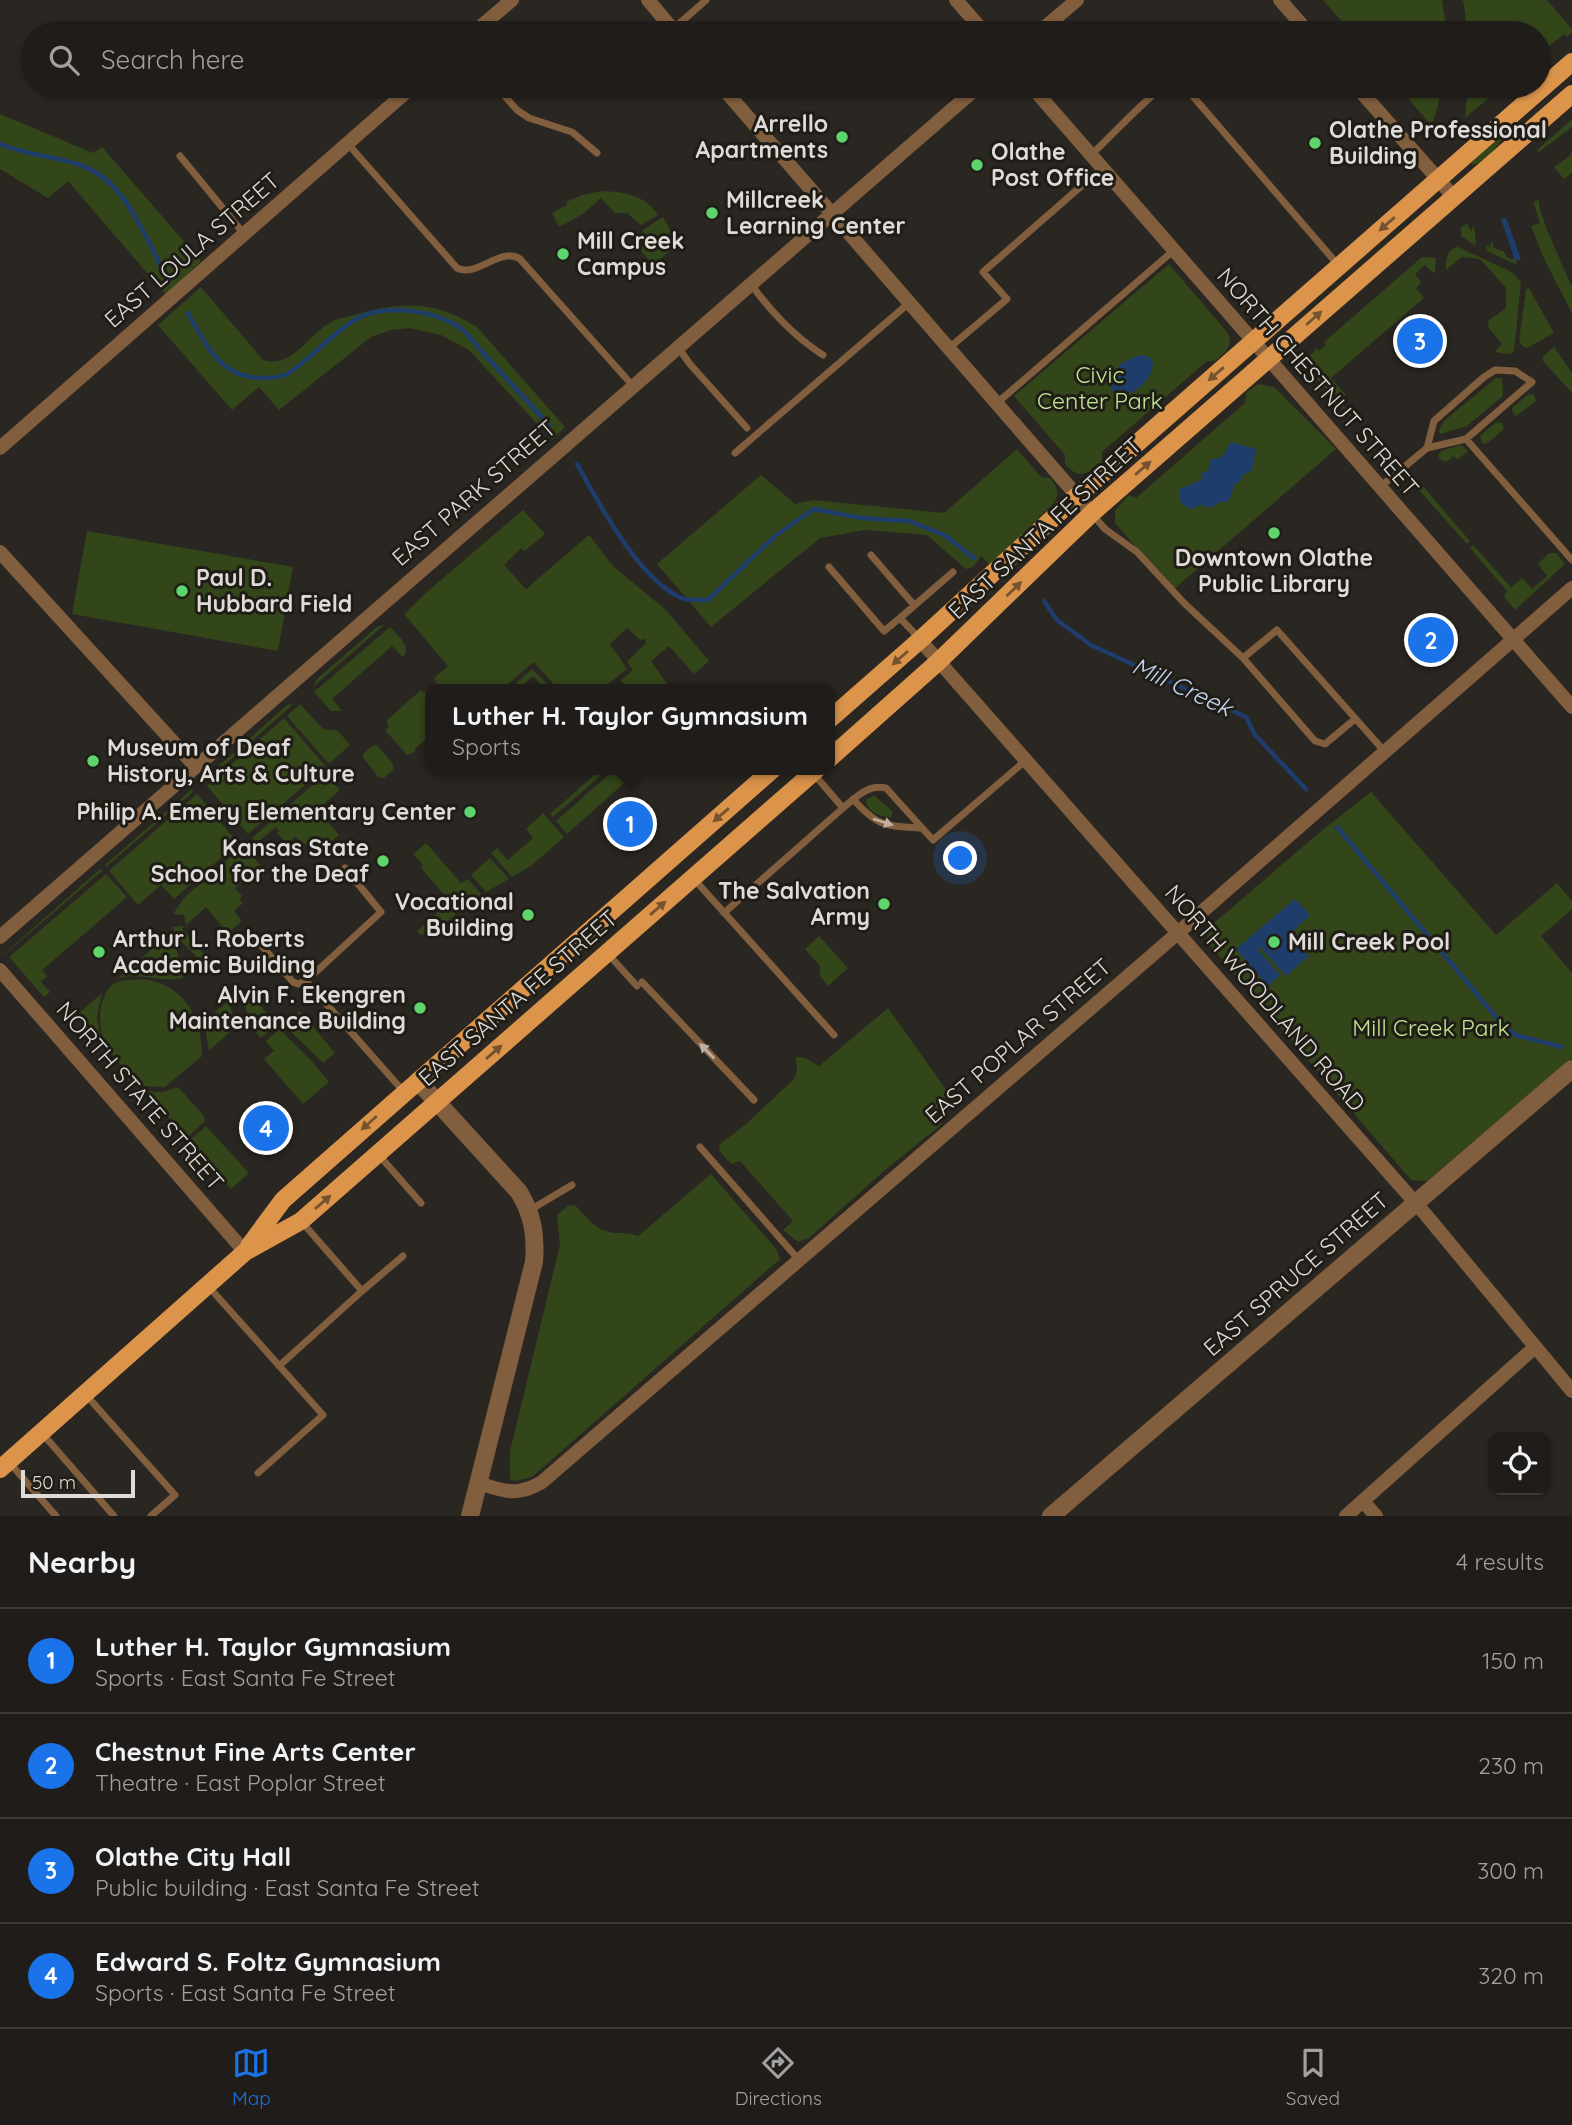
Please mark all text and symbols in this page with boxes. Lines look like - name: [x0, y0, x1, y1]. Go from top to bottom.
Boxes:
- search box: [21, 21, 1551, 98]
- icon: search: [45, 41, 83, 79]
- text: Search here: [101, 43, 245, 76]
- place label: Arrello Apartments: [696, 109, 828, 164]
- place label: Olathe Professional Building: [1329, 115, 1547, 170]
- marker: Arrello Apartments: [834, 129, 850, 145]
- marker: Olathe Professional Building: [1307, 135, 1323, 151]
- place label: Olathe Post Office: [991, 137, 1114, 192]
- marker: Olathe Post Office: [969, 157, 985, 173]
- street label: EAST LOULA STREET: [98, 166, 285, 334]
- place label: Millcreek Learning Center: [726, 185, 906, 240]
- marker: Millcreek Learning Center: [704, 205, 720, 221]
- one-way arrow: [1378, 216, 1396, 232]
- place label: Mill Creek Campus: [577, 226, 684, 281]
- marker: Mill Creek Campus: [555, 246, 571, 262]
- street label: NORTH CHESTNUT STREET: [1211, 262, 1426, 502]
- one-way arrow: [1306, 311, 1323, 327]
- pin: 3: [1397, 315, 1443, 367]
- park label: Civic Center Park: [1037, 360, 1163, 415]
- one-way arrow: [1207, 366, 1225, 382]
- street label: EAST PARK STREET: [386, 413, 562, 572]
- street label: EAST SANTA FE STREET: [942, 430, 1148, 625]
- one-way arrow: [1134, 460, 1152, 476]
- marker: Downtown Olathe Public Library: [1266, 525, 1282, 541]
- place label: Downtown Olathe Public Library: [1175, 543, 1373, 598]
- place label: Paul D. Hubbard Field: [196, 563, 352, 618]
- one-way arrow: [1005, 582, 1022, 598]
- marker: Paul D. Hubbard Field: [174, 583, 190, 599]
- pin: 2: [1408, 614, 1454, 666]
- one-way arrow: [891, 650, 909, 666]
- water label: Mill Creek: [1128, 650, 1239, 723]
- popup: [425, 684, 835, 775]
- text: Luther H. Taylor Gymnasium: [452, 699, 808, 732]
- text: Sports: [452, 732, 521, 761]
- place label: Museum of Deaf History, Arts & Culture: [107, 733, 355, 788]
- marker: Museum of Deaf History, Arts & Culture: [85, 753, 101, 769]
- place label: Philip A. Emery Elementary Center: [76, 797, 456, 826]
- pin: 1: [607, 798, 653, 850]
- marker: Philip A. Emery Elementary Center: [462, 804, 478, 820]
- one-way arrow: [712, 807, 729, 822]
- one-way arrow: [872, 818, 893, 828]
- place label: Kansas State School for the Deaf: [151, 833, 369, 888]
- your location: [943, 841, 977, 875]
- marker: Kansas State School for the Deaf: [375, 853, 391, 869]
- place label: The Salvation Army: [718, 876, 870, 931]
- street label: NORTH WOODLAND ROAD: [1159, 878, 1372, 1117]
- place label: Vocational Building: [395, 887, 514, 942]
- marker: The Salvation Army: [876, 896, 892, 912]
- one-way arrow: [649, 900, 667, 916]
- street label: EAST SANTA FE STREET: [412, 903, 623, 1092]
- marker: Vocational Building: [520, 907, 536, 923]
- place label: Arthur L. Roberts Academic Building: [113, 924, 315, 979]
- place label: Mill Creek Pool: [1288, 927, 1450, 956]
- marker: Mill Creek Pool: [1266, 934, 1282, 950]
- marker: Arthur L. Roberts Academic Building: [91, 944, 107, 960]
- street label: EAST POPLAR STREET: [919, 952, 1117, 1129]
- place label: Alvin F. Ekengren Maintenance Building: [169, 980, 406, 1035]
- street label: NORTH STATE STREET: [50, 995, 230, 1196]
- marker: Alvin F. Ekengren Maintenance Building: [412, 1000, 428, 1016]
- park label: Mill Creek Park: [1352, 1013, 1510, 1042]
- one-way arrow: [699, 1043, 715, 1060]
- one-way arrow: [485, 1045, 502, 1060]
- pin: 4: [243, 1102, 289, 1154]
- one-way arrow: [361, 1115, 378, 1130]
- street label: EAST SPRUCE STREET: [1197, 1185, 1394, 1362]
- one-way arrow: [314, 1194, 332, 1210]
- map controls: [1488, 1432, 1551, 1495]
- button: locate: [1488, 1432, 1551, 1495]
- scale bar: [21, 1467, 135, 1499]
- text: 50 m: [32, 1470, 76, 1494]
- text: Nearby: [28, 1543, 136, 1581]
- text: 4 results: [1456, 1547, 1544, 1576]
- text: Luther H. Taylor Gymnasium: [95, 1630, 451, 1663]
- text: 1: [47, 1646, 55, 1675]
- text: 150 m: [1482, 1646, 1544, 1675]
- text: Sports · East Santa Fe Street: [95, 1663, 396, 1692]
- text: Chestnut Fine Arts Center: [95, 1735, 416, 1768]
- text: 2: [44, 1751, 58, 1780]
- text: 230 m: [1478, 1751, 1544, 1780]
- text: Theatre · East Poplar Street: [95, 1768, 386, 1797]
- text: Olathe City Hall: [95, 1840, 291, 1873]
- text: 3: [45, 1856, 57, 1885]
- text: 300 m: [1477, 1856, 1544, 1885]
- text: Public building · East Santa Fe Street: [95, 1873, 479, 1902]
- text: Edward S. Foltz Gymnasium: [95, 1945, 441, 1978]
- text: 4: [44, 1961, 58, 1990]
- text: 320 m: [1478, 1961, 1544, 1990]
- text: Sports · East Santa Fe Street: [95, 1978, 396, 2007]
- tab: Map: [232, 2044, 271, 2110]
- tab: Directions: [735, 2044, 822, 2110]
- tab: Saved: [1286, 2044, 1340, 2110]

